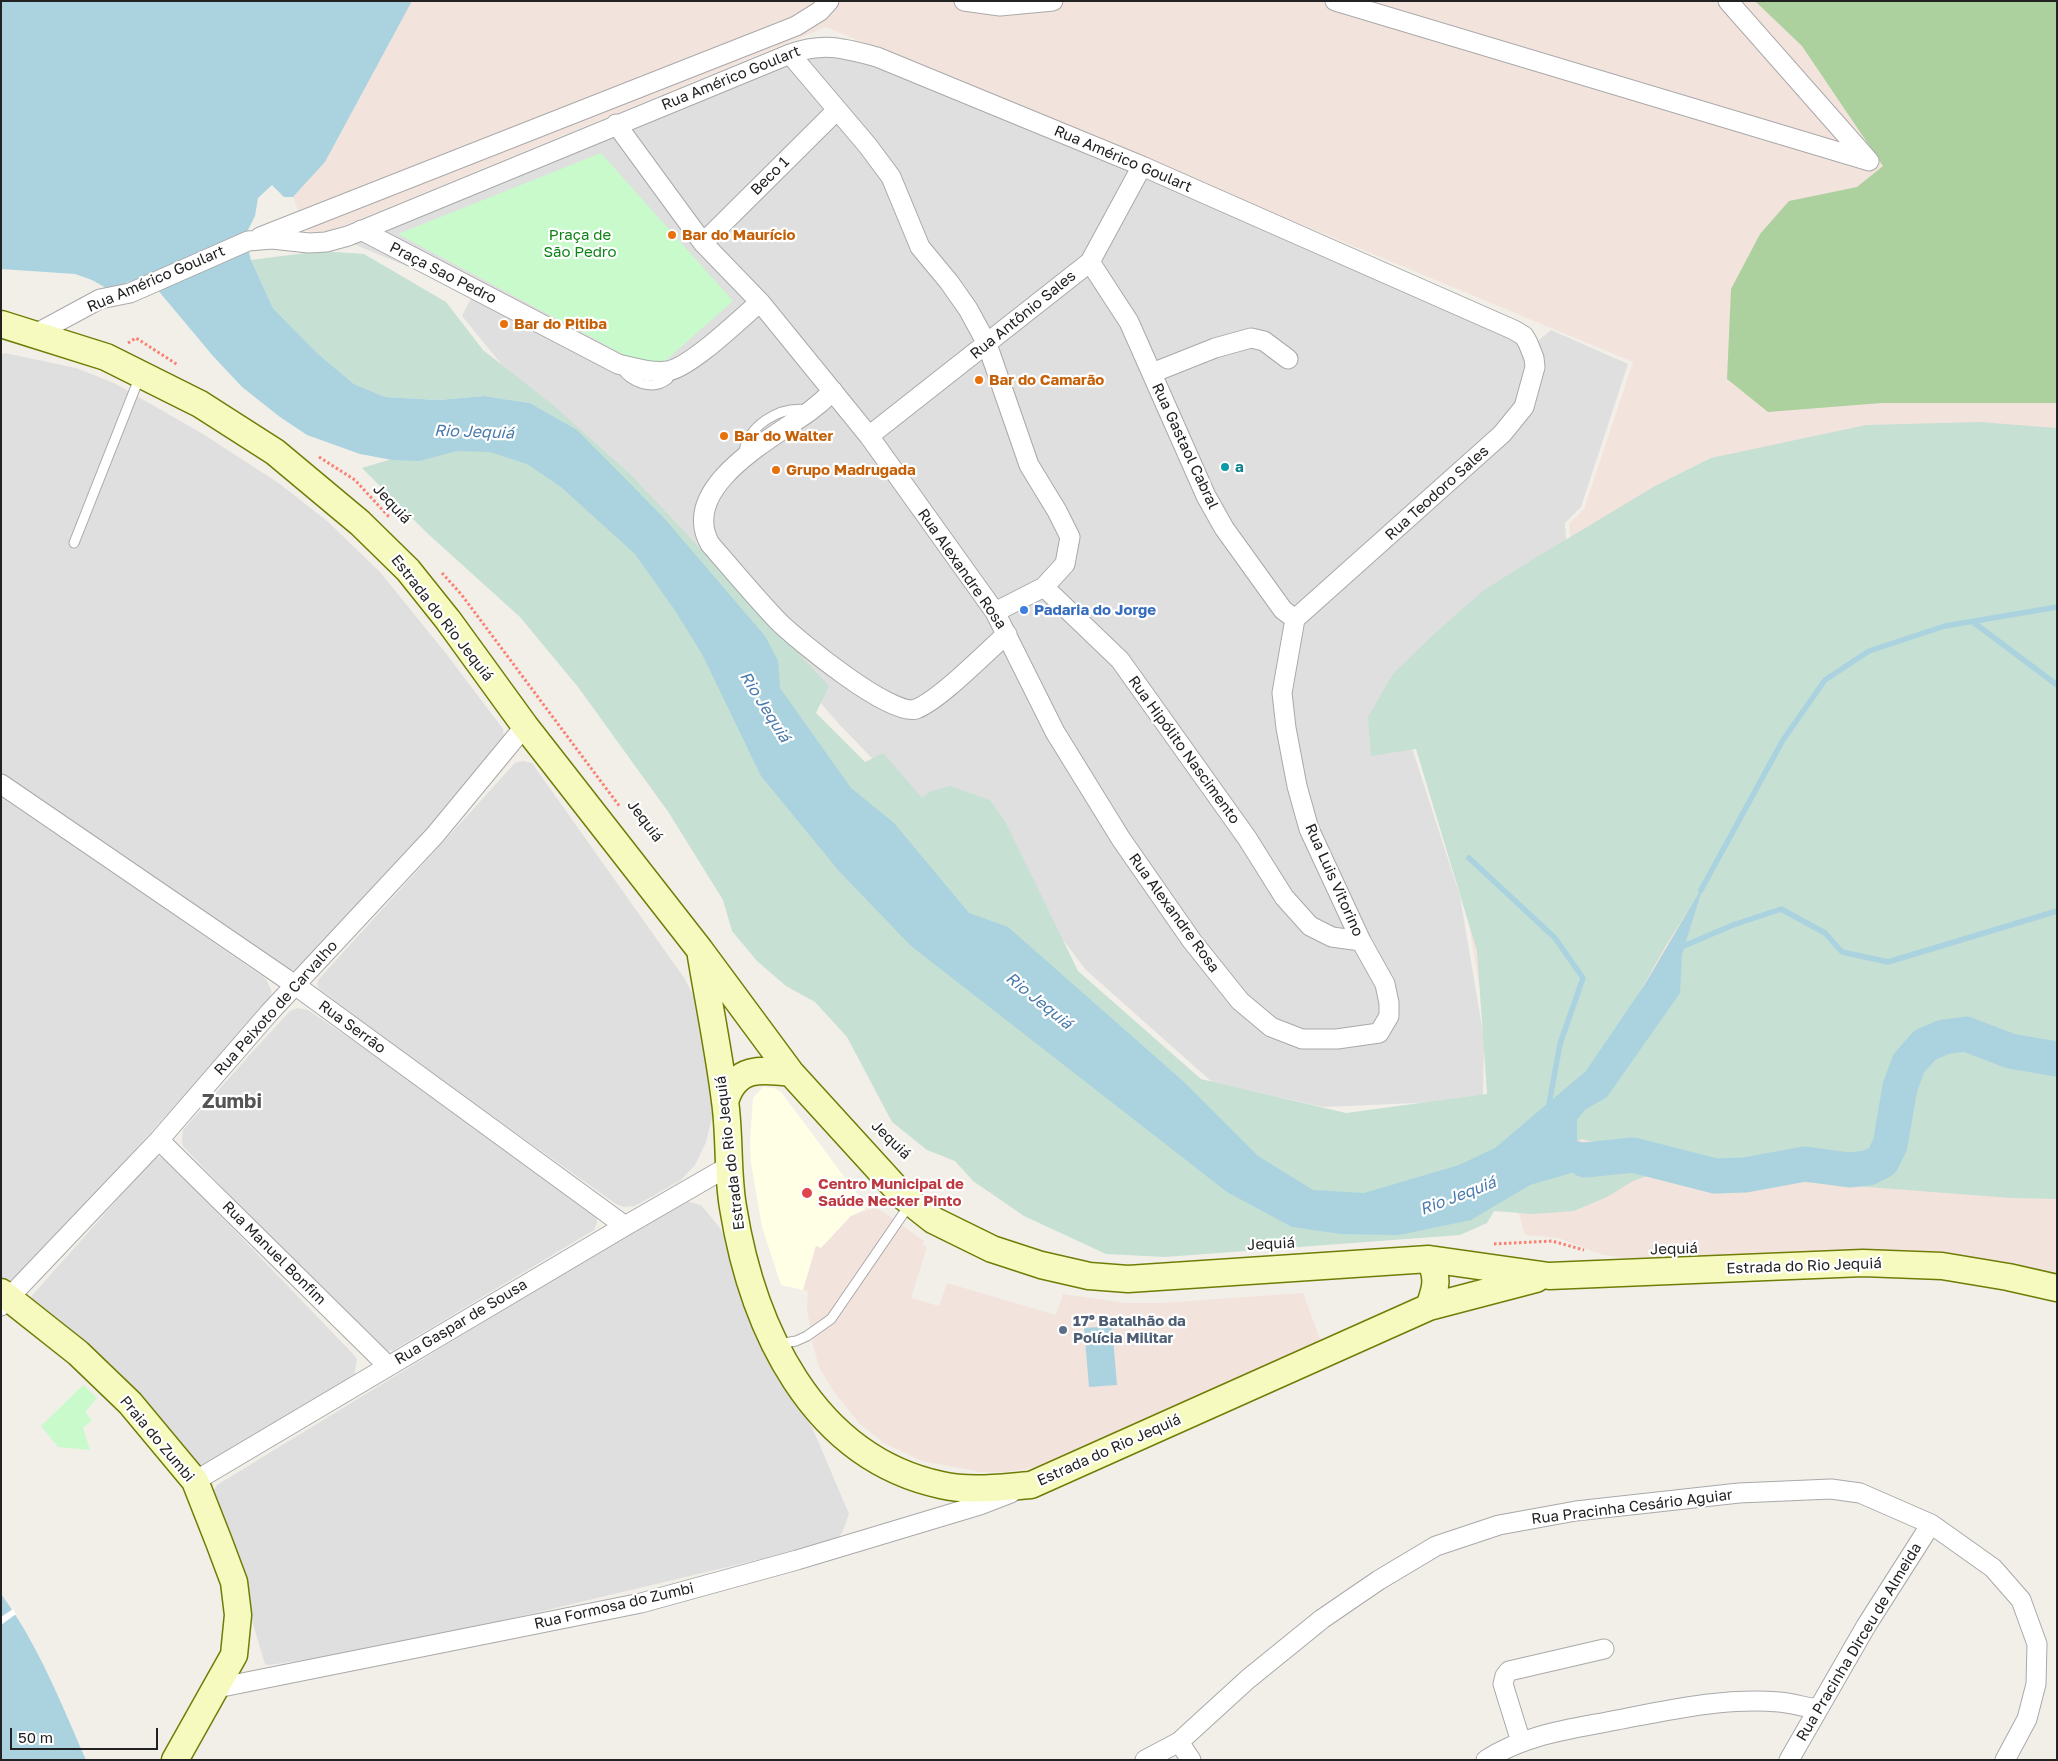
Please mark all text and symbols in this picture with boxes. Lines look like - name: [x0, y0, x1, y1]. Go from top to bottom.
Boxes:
- street label: Rua Américo Goulart: [659, 42, 803, 114]
- street label: Rua Américo Goulart: [1051, 122, 1195, 196]
- street label: Beco 1: [747, 153, 793, 199]
- park label: Praça de São Pedro: [543, 226, 617, 261]
- place label: Bar do Maurício: [682, 226, 796, 244]
- marker: Bar do Maurício: [666, 229, 678, 241]
- street label: Praça Sao Pedro: [387, 238, 499, 308]
- street label: Rua Américo Goulart: [84, 242, 228, 316]
- street label: Rua Antônio Sales: [967, 267, 1079, 363]
- place label: Bar do Pitiba: [514, 315, 607, 333]
- marker: Bar do Pitiba: [498, 318, 510, 330]
- place label: Bar do Camarão: [989, 371, 1104, 389]
- marker: Bar do Camarão: [973, 374, 985, 386]
- street label: Rua Gastaol Cabral: [1148, 380, 1222, 512]
- water label: Rio Jequiá: [434, 421, 514, 443]
- place label: Bar do Walter: [734, 427, 833, 445]
- marker: Bar do Walter: [718, 430, 730, 442]
- street label: Rua Teodoro Sales: [1382, 442, 1492, 544]
- place label: a: [1235, 458, 1244, 476]
- place label: Grupo Madrugada: [786, 461, 916, 479]
- marker: a: [1219, 461, 1231, 473]
- marker: Grupo Madrugada: [770, 464, 782, 476]
- street label: Jequiá: [369, 480, 415, 528]
- street label: Rua Alexandre Rosa: [914, 505, 1010, 633]
- street label: Estrada do Rio Jequiá: [387, 551, 497, 685]
- place label: Padaria do Jorge: [1034, 601, 1156, 619]
- marker: Padaria do Jorge: [1018, 604, 1030, 616]
- water label: Rio Jequiá: [736, 668, 794, 746]
- street label: Rua Hipólito Nascimento: [1124, 673, 1244, 827]
- street label: Jequiá: [623, 796, 667, 846]
- street label: Rua Luis Vitorino: [1301, 821, 1367, 939]
- street label: Rua Alexandre Rosa: [1125, 850, 1223, 976]
- street label: Rua Peixoto de Carvalho: [211, 937, 341, 1079]
- water label: Rio Jequiá: [1002, 968, 1076, 1034]
- street label: Rua Serrão: [315, 997, 389, 1057]
- street label: Estrada do Rio Jequiá: [712, 1075, 748, 1231]
- district label: Zumbi: [202, 1090, 262, 1114]
- street label: Jequiá: [868, 1117, 914, 1163]
- water label: Rio Jequiá: [1417, 1173, 1499, 1219]
- place label: Centro Municipal de Saúde Necker Pinto: [818, 1175, 964, 1210]
- marker: Centro Municipal de Saúde Necker Pinto: [800, 1186, 814, 1200]
- street label: Rua Manuel Bonfim: [218, 1197, 330, 1309]
- street label: Jequiá: [1247, 1234, 1295, 1254]
- street label: Jequiá: [1650, 1239, 1698, 1259]
- street label: Estrada do Rio Jequiá: [1726, 1254, 1882, 1278]
- street label: Rua Gaspar de Sousa: [392, 1275, 530, 1369]
- place label: 17º Batalhão da Polícia Militar: [1073, 1312, 1186, 1347]
- marker: 17º Batalhão da Polícia Militar: [1057, 1324, 1069, 1336]
- street label: Praia do Zumbi: [116, 1392, 198, 1486]
- street label: Estrada do Rio Jequiá: [1034, 1410, 1184, 1490]
- street label: Rua Pracinha Cesário Aguiar: [1530, 1486, 1734, 1528]
- street label: Rua Pracinha Dirceu de Almeida: [1793, 1540, 1925, 1744]
- street label: Rua Formosa do Zumbi: [532, 1579, 696, 1633]
- scale bar: [12, 1718, 160, 1750]
- text: 50 m: [18, 1728, 53, 1746]

